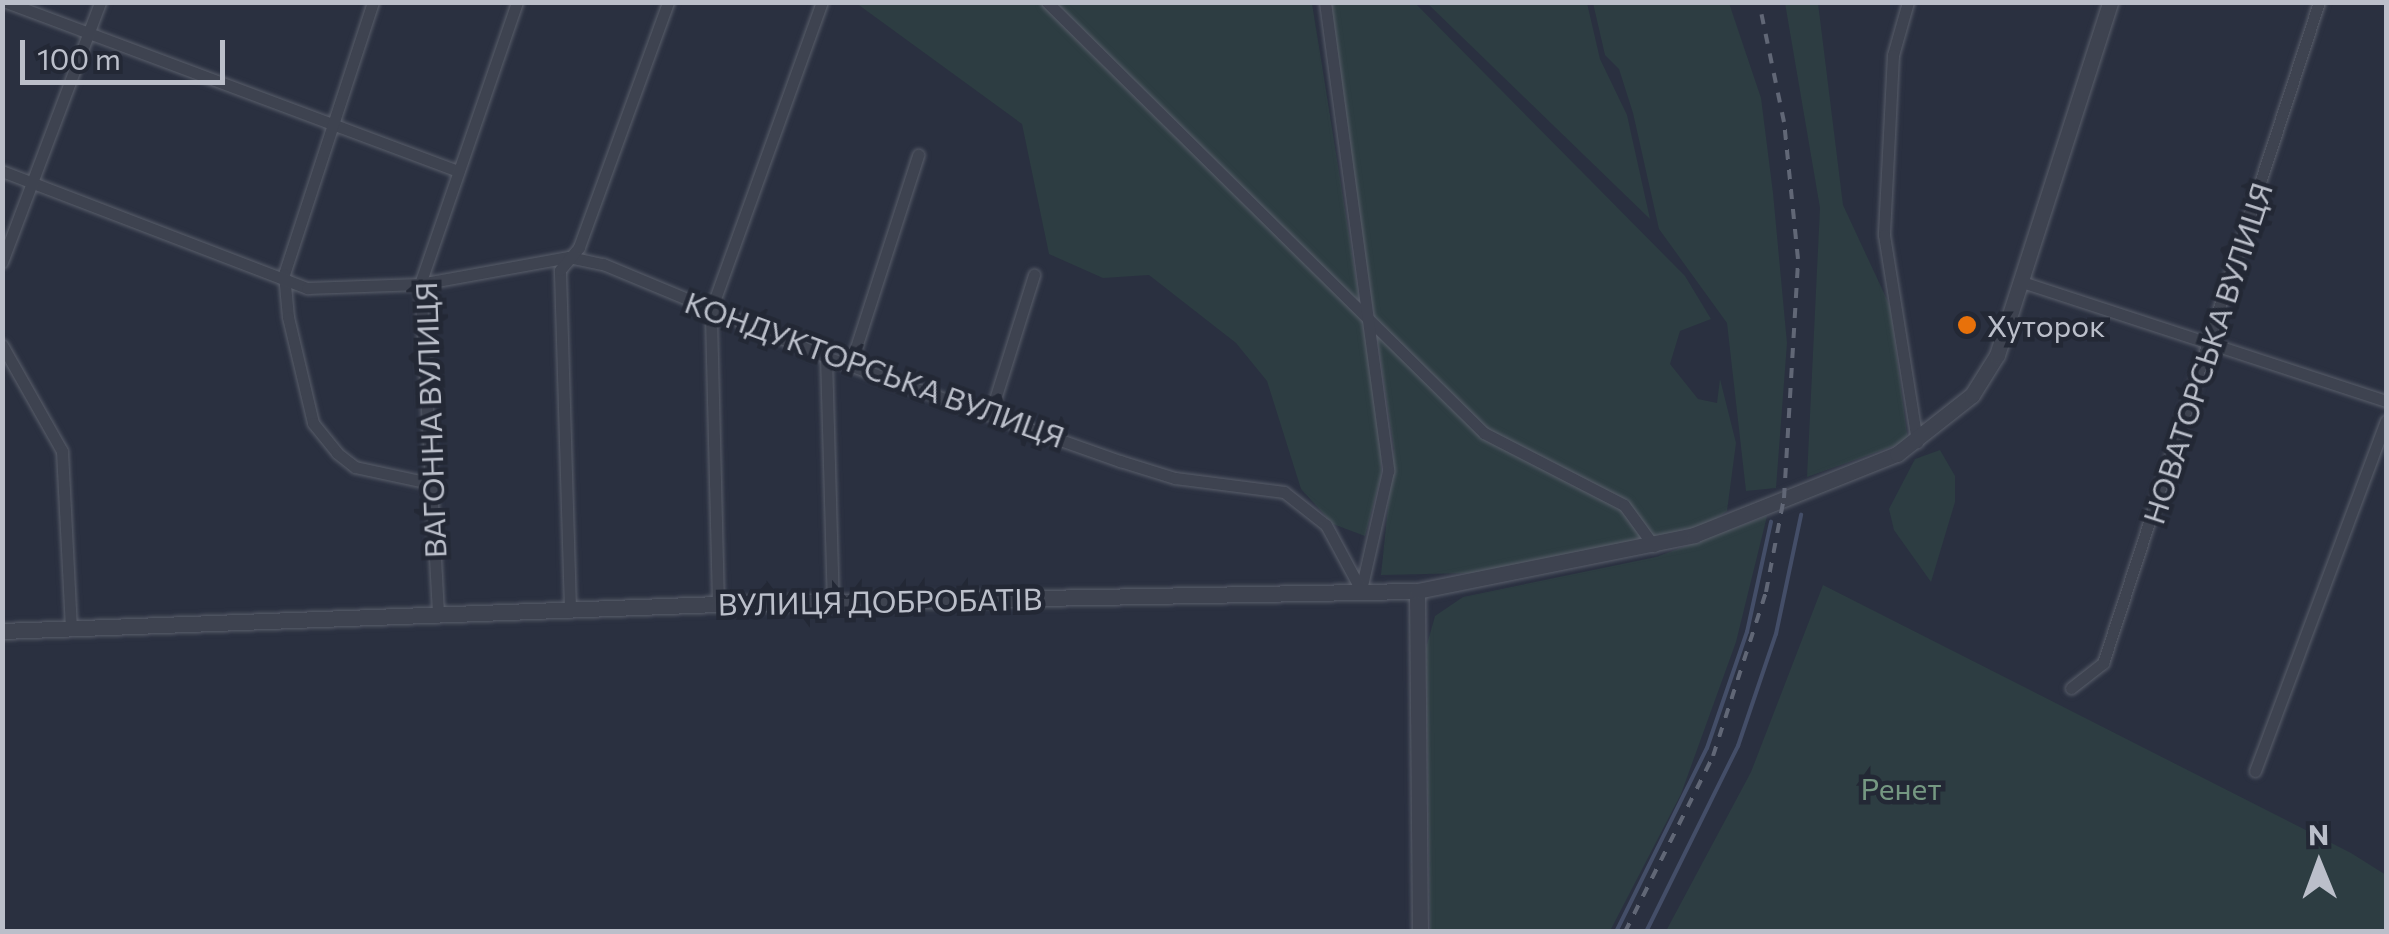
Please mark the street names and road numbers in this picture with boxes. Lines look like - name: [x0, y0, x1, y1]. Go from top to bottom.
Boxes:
- street label: НОВАТОРСЬКА ВУЛИЦЯ: [2135, 178, 2279, 528]
- street label: ВАГОННА ВУЛИЦЯ: [407, 281, 453, 559]
- street label: КОНДУКТОРСЬКА ВУЛИЦЯ: [680, 284, 1070, 454]
- street label: ВУЛИЦЯ ДОБРОБАТІВ: [718, 580, 1042, 622]

